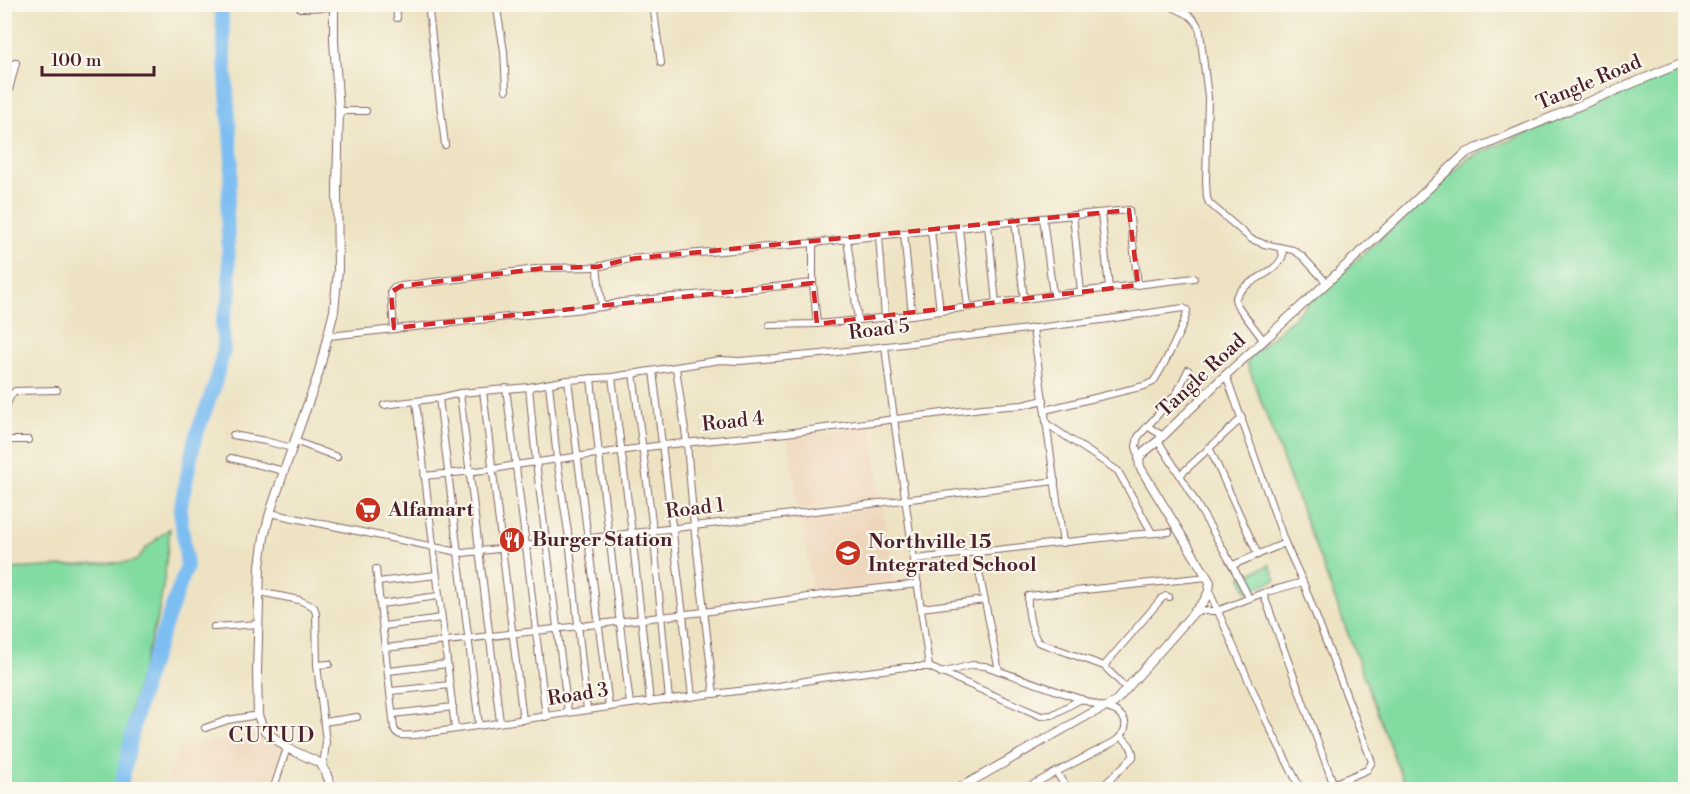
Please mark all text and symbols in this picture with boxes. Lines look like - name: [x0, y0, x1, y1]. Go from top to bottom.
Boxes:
- scale bar: [42, 39, 154, 77]
- text: 100 m: [51, 49, 102, 72]
- street label: Tangle Road: [1533, 49, 1646, 116]
- street label: Road 5: [847, 314, 911, 346]
- street label: Tangle Road: [1153, 328, 1252, 423]
- street label: Road 4: [701, 406, 765, 438]
- street label: Road 1: [664, 493, 726, 525]
- supermarket icon: Alfamart: [353, 495, 383, 525]
- place label: Alfamart: [387, 498, 474, 523]
- restaurant icon: Burger Station: [497, 525, 527, 555]
- place label: Burger Station: [532, 528, 673, 553]
- place label: Northville 15 Integrated School: [868, 530, 1037, 578]
- school or university icon: Northville 15 Integrated School: [833, 538, 863, 568]
- street label: Road 3: [546, 678, 610, 712]
- district label: CUTUD: [228, 722, 316, 749]

